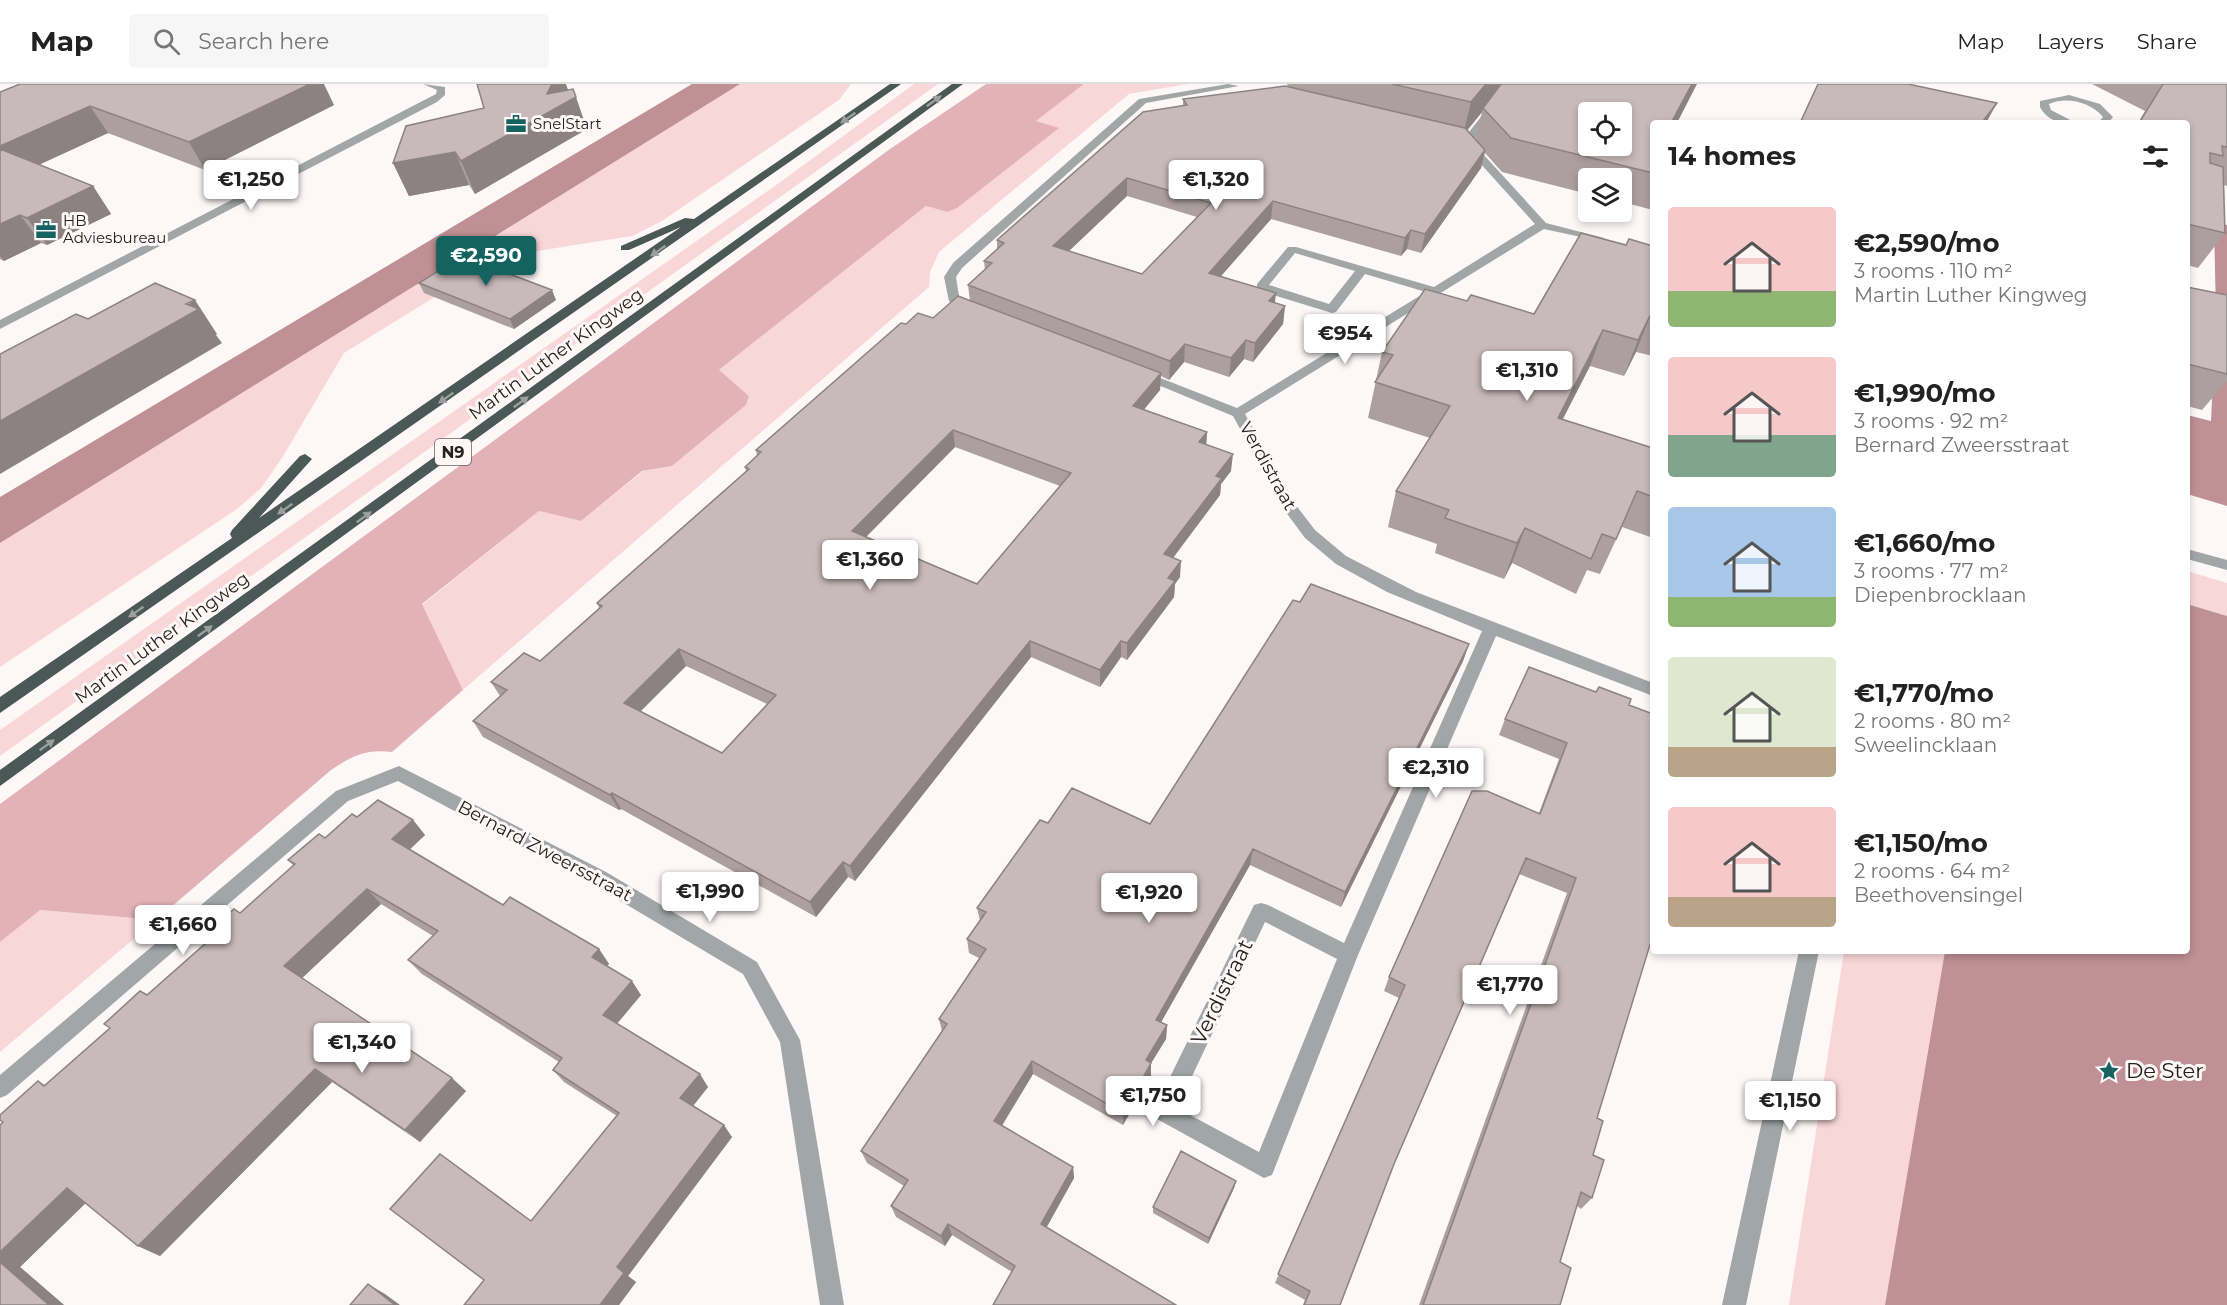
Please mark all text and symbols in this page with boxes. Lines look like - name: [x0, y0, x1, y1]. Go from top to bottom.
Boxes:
- search box: [129, 14, 549, 68]
- text: Map: [30, 24, 93, 58]
- icon: search: [150, 25, 183, 58]
- text: Search here: [198, 28, 329, 55]
- text: Map: [1957, 29, 2004, 54]
- text: Layers: [2037, 29, 2104, 54]
- text: Share: [2137, 29, 2197, 54]
- one-way arrow: [926, 96, 941, 108]
- map controls: [1578, 102, 1632, 222]
- button: locate: [1578, 102, 1632, 156]
- office icon: SnelStart: [504, 112, 528, 136]
- one-way arrow: [841, 112, 857, 124]
- place label: SnelStart: [533, 114, 602, 133]
- text: 14 homes: [1668, 140, 1796, 172]
- icon: filters: [2139, 140, 2172, 173]
- pin: €1,250: [202, 160, 300, 211]
- pin: €1,320: [1167, 160, 1265, 211]
- text: €1,250: [218, 167, 284, 191]
- text: €1,320: [1183, 167, 1249, 191]
- button: layers: [1578, 168, 1632, 222]
- place label: HB Adviesbureau: [63, 211, 166, 247]
- office icon: HB Adviesbureau: [34, 218, 58, 242]
- text: €2,590/mo: [1854, 227, 2000, 259]
- icon: home: [1716, 231, 1788, 303]
- pin: €2,590: [437, 236, 535, 287]
- text: €2,590: [450, 243, 522, 267]
- one-way arrow: [650, 245, 666, 257]
- text: 3 rooms · 110 m²: [1854, 259, 2013, 283]
- street label: Martin Luther Kingweg: [465, 283, 647, 425]
- text: Martin Luther Kingweg: [1854, 283, 2087, 307]
- pin: €954: [1309, 314, 1381, 365]
- text: €954: [1318, 321, 1372, 345]
- pin: €1,310: [1478, 351, 1576, 402]
- text: €1,310: [1496, 358, 1558, 382]
- text: €1,990/mo: [1854, 377, 1996, 409]
- icon: home: [1716, 381, 1788, 453]
- one-way arrow: [438, 392, 454, 404]
- one-way arrow: [514, 397, 529, 409]
- text: 3 rooms · 92 m²: [1854, 409, 2008, 433]
- street label: Verdistraat: [1235, 418, 1301, 514]
- text: Bernard Zweersstraat: [1854, 433, 2070, 457]
- road number: N9: [435, 439, 471, 465]
- one-way arrow: [277, 503, 293, 514]
- one-way arrow: [355, 511, 371, 523]
- text: €1,660/mo: [1854, 527, 1995, 559]
- icon: home: [1716, 531, 1788, 603]
- pin: €1,360: [821, 540, 919, 591]
- text: €1,360: [836, 547, 904, 571]
- text: 3 rooms · 77 m²: [1854, 559, 2009, 583]
- street label: Martin Luther Kingweg: [71, 567, 253, 709]
- text: Diepenbrocklaan: [1854, 583, 2027, 607]
- one-way arrow: [128, 606, 144, 618]
- one-way arrow: [197, 625, 213, 637]
- text: €1,770/mo: [1854, 677, 1994, 709]
- icon: home: [1716, 681, 1788, 753]
- text: 2 rooms · 80 m²: [1854, 709, 2011, 733]
- text: Sweelincklaan: [1854, 733, 1997, 757]
- one-way arrow: [39, 739, 55, 751]
- pin: €2,310: [1387, 748, 1485, 799]
- text: €2,310: [1403, 755, 1469, 779]
- street label: Bernard Zweersstraat: [454, 796, 636, 906]
- text: €1,150/mo: [1854, 827, 1988, 859]
- icon: home: [1716, 831, 1788, 903]
- text: 2 rooms · 64 m²: [1854, 859, 2010, 883]
- pin: €1,990: [661, 872, 759, 923]
- pin: €1,920: [1100, 873, 1198, 924]
- text: €1,990: [676, 879, 744, 903]
- text: €1,920: [1115, 880, 1183, 904]
- text: Beethovensingel: [1854, 883, 2023, 907]
- pin: €1,660: [134, 905, 232, 956]
- text: €1,660: [149, 912, 217, 936]
- street label: Verdistraat: [1185, 935, 1258, 1048]
- pin: €1,770: [1461, 965, 1559, 1016]
- text: €1,770: [1476, 972, 1544, 996]
- pin: €1,340: [313, 1023, 411, 1074]
- text: €1,340: [328, 1030, 396, 1054]
- place label: De Ster: [2126, 1058, 2204, 1083]
- place icon: De Ster: [2097, 1059, 2121, 1083]
- pin: €1,750: [1104, 1076, 1202, 1127]
- pin: €1,150: [1741, 1081, 1839, 1132]
- text: €1,750: [1120, 1083, 1186, 1107]
- text: €1,150: [1759, 1088, 1821, 1112]

